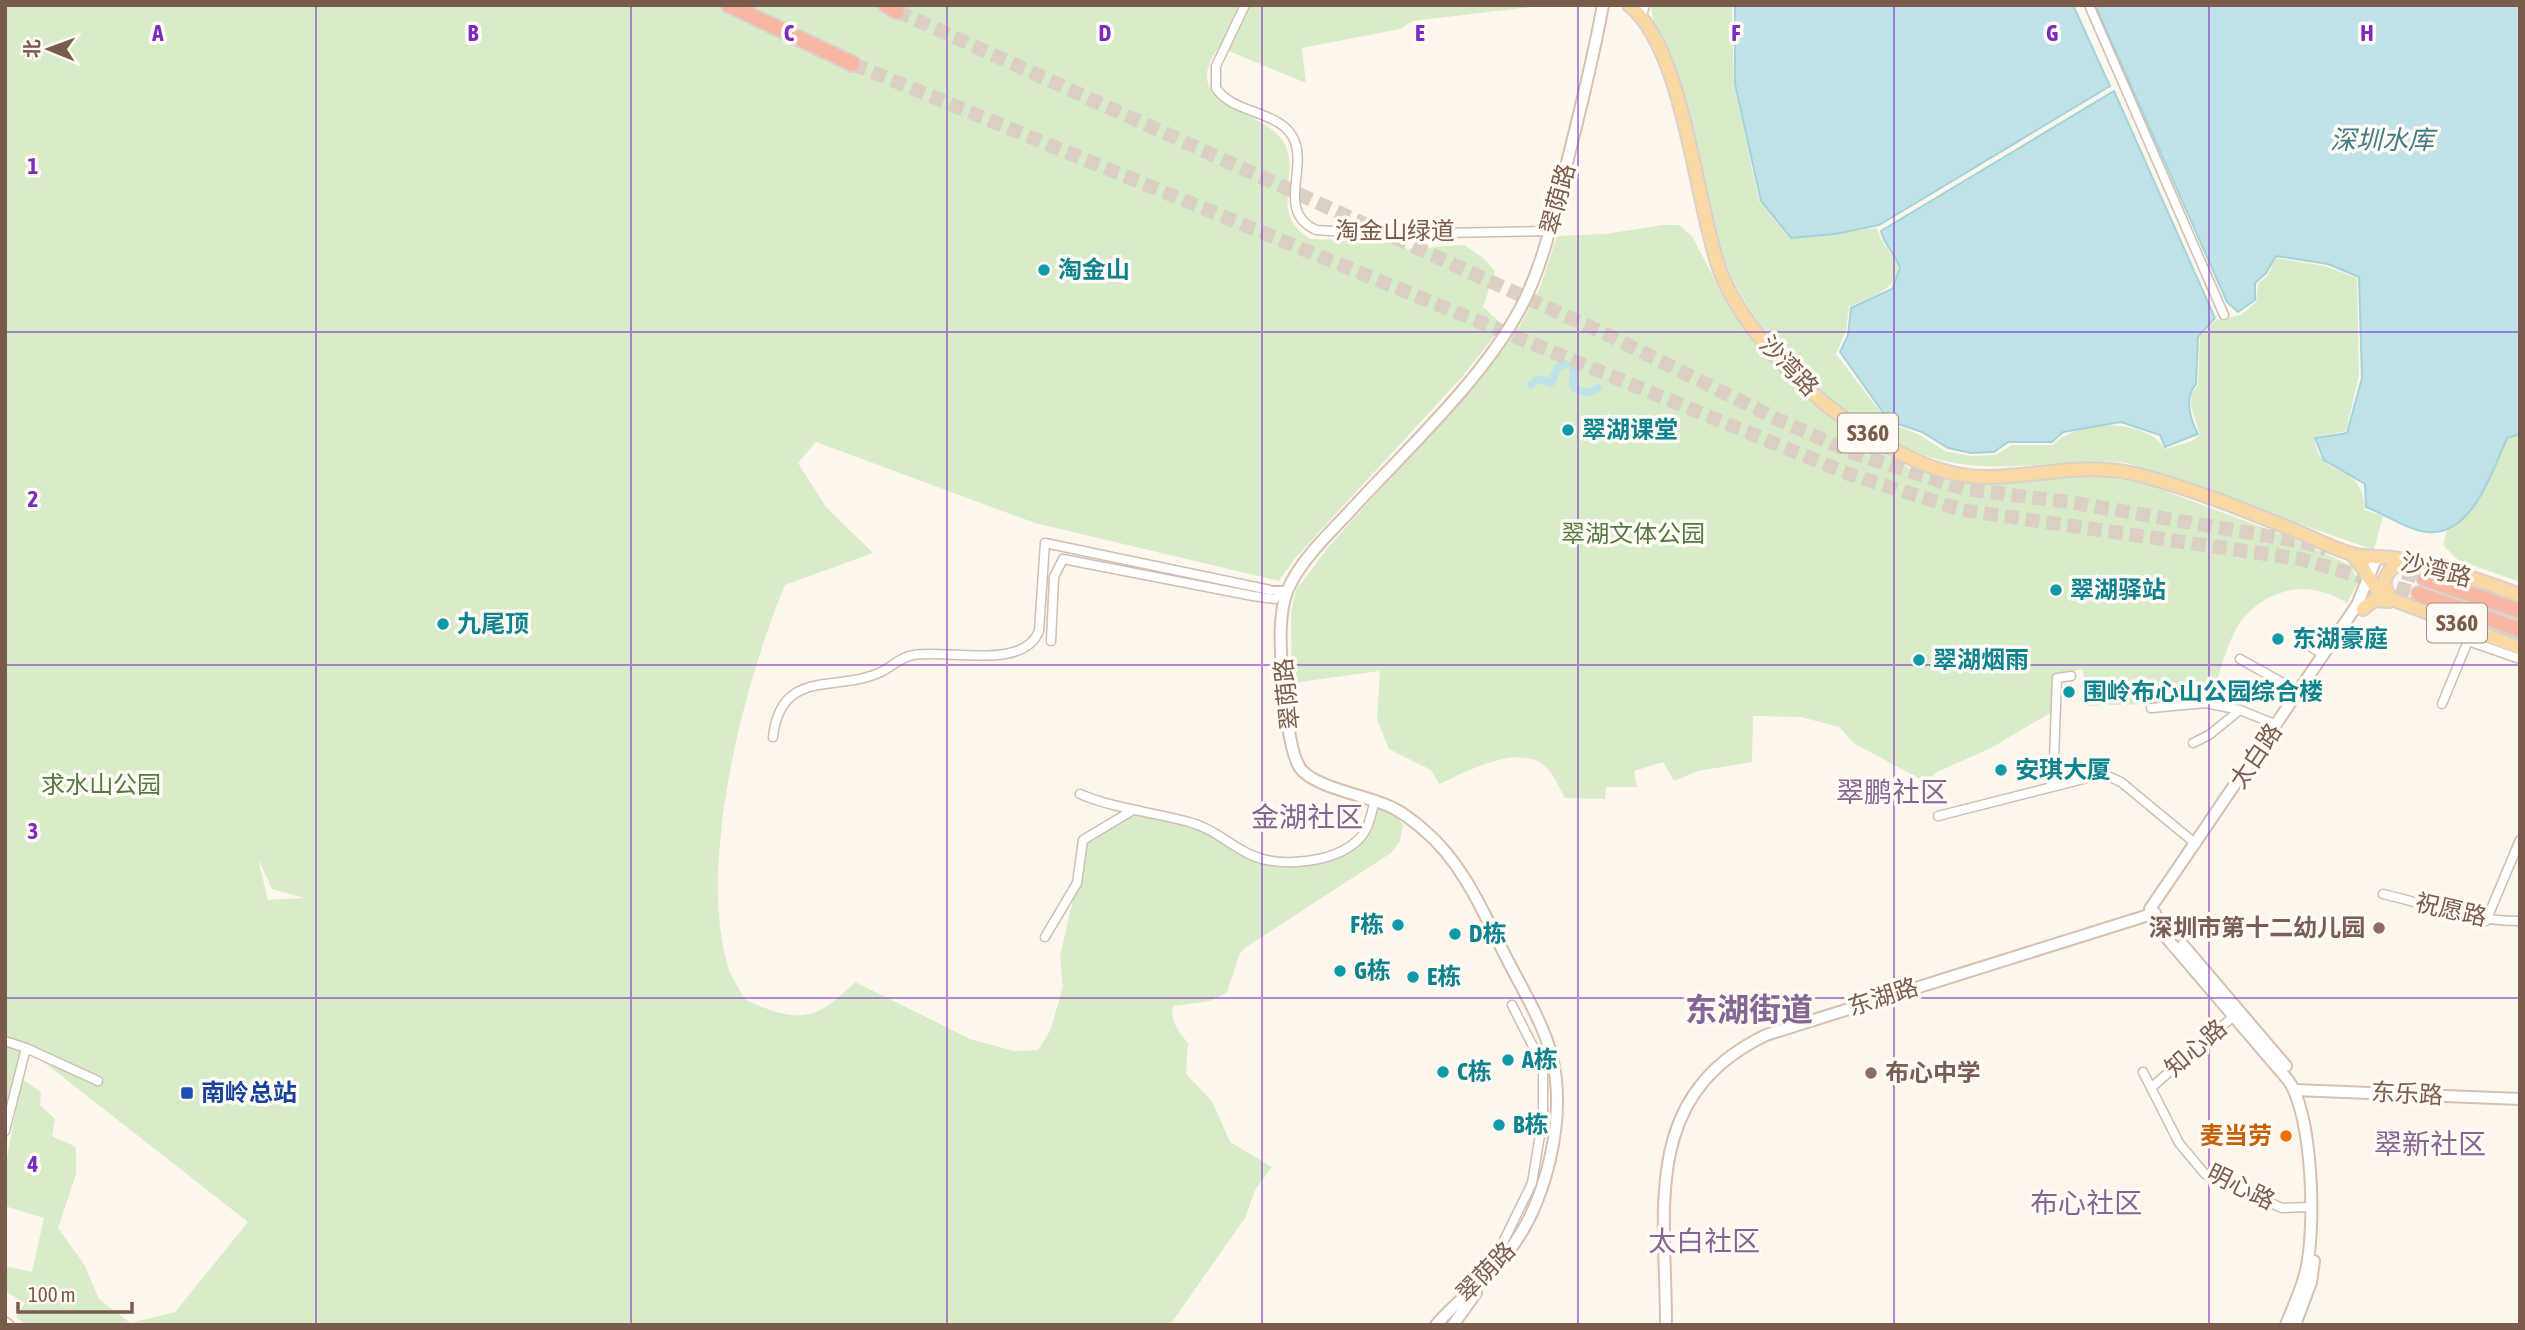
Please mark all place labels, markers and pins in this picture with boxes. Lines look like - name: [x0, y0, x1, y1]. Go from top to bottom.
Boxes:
- place label: 淘金山: [1058, 256, 1130, 283]
- marker: 淘金山: [1036, 262, 1052, 278]
- place label: 翠湖课堂: [1582, 416, 1678, 443]
- marker: 翠湖课堂: [1560, 422, 1576, 438]
- place label: 翠湖驿站: [2070, 576, 2166, 603]
- marker: 翠湖驿站: [2048, 582, 2064, 598]
- place label: 九尾顶: [457, 610, 529, 637]
- marker: 九尾顶: [435, 616, 451, 632]
- place label: 东湖豪庭: [2292, 625, 2388, 652]
- marker: 东湖豪庭: [2270, 631, 2286, 647]
- place label: 翠湖烟雨: [1933, 646, 2029, 673]
- marker: 翠湖烟雨: [1911, 652, 1927, 668]
- place label: 围岭布心山公园综合楼: [2083, 678, 2323, 705]
- marker: 围岭布心山公园综合楼: [2061, 684, 2077, 700]
- place label: 安琪大厦: [2015, 756, 2111, 783]
- marker: 安琪大厦: [1993, 762, 2009, 778]
- place label: F栋: [1350, 911, 1384, 938]
- place label: 深圳市第十二幼儿园: [2149, 914, 2365, 941]
- marker: F栋: [1390, 917, 1406, 933]
- place label: D栋: [1469, 920, 1506, 947]
- marker: 深圳市第十二幼儿园: [2371, 920, 2387, 936]
- marker: D栋: [1447, 926, 1463, 942]
- place label: G栋: [1354, 957, 1391, 984]
- marker: G栋: [1332, 963, 1348, 979]
- place label: E栋: [1427, 963, 1461, 990]
- marker: E栋: [1405, 969, 1421, 985]
- place label: A栋: [1521, 1046, 1558, 1073]
- marker: A栋: [1500, 1052, 1516, 1068]
- place label: C栋: [1457, 1058, 1492, 1085]
- place label: 布心中学: [1885, 1059, 1981, 1086]
- marker: C栋: [1435, 1064, 1451, 1080]
- marker: 布心中学: [1863, 1065, 1879, 1081]
- place label: 南岭总站: [201, 1079, 297, 1106]
- marker: 南岭总站: [179, 1085, 195, 1101]
- place label: B栋: [1513, 1111, 1548, 1138]
- marker: B栋: [1491, 1117, 1507, 1133]
- place label: 麦当劳: [2200, 1122, 2272, 1149]
- marker: 麦当劳: [2278, 1128, 2294, 1144]

